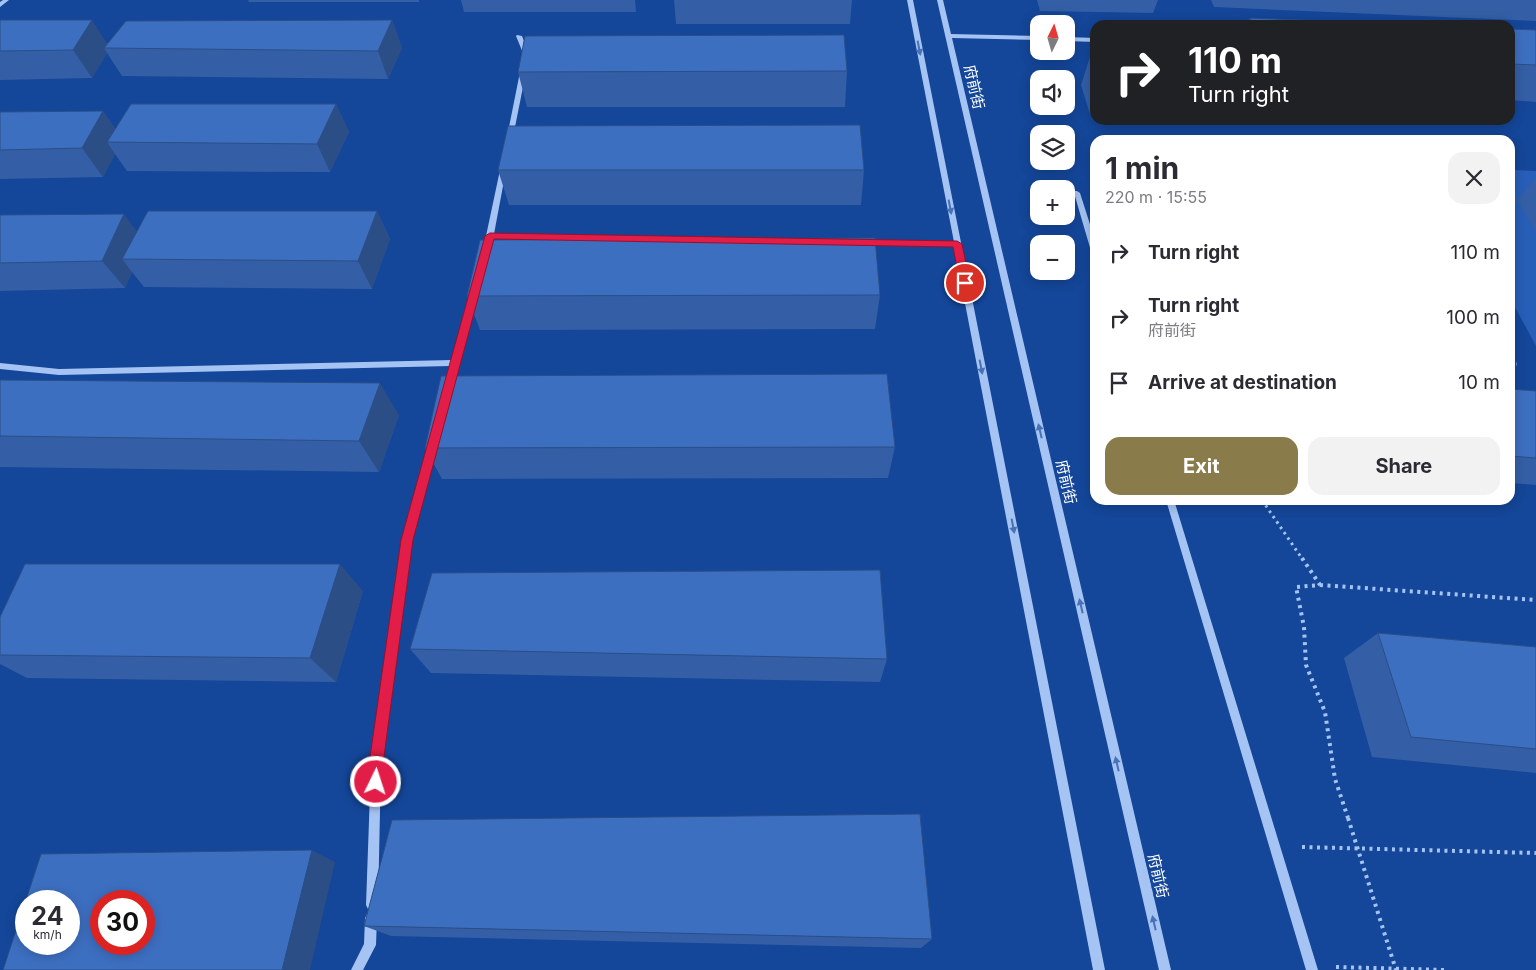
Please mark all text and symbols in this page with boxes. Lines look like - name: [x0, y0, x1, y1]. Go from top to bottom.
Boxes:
- north arrow: [1030, 15, 1075, 60]
- map controls: [1030, 15, 1075, 280]
- text: 110 m: [1188, 39, 1282, 81]
- one-way arrow: [915, 40, 923, 55]
- icon: right: [1105, 40, 1170, 105]
- street label: 府前街: [960, 63, 989, 111]
- button: sound: [1030, 70, 1075, 115]
- text: Turn right: [1188, 81, 1289, 107]
- button: layers: [1030, 125, 1075, 170]
- text: 1 min: [1105, 150, 1179, 186]
- button: close: [1448, 152, 1500, 204]
- button: +: [1030, 180, 1075, 225]
- text: 220 m · 15:55: [1105, 187, 1207, 207]
- one-way arrow: [946, 200, 954, 215]
- button: −: [1030, 235, 1075, 280]
- icon: right: [1105, 239, 1133, 267]
- text: Turn right: [1148, 241, 1239, 264]
- text: 110 m: [1451, 241, 1500, 264]
- pin: [944, 262, 986, 304]
- icon: arrive: [951, 269, 979, 297]
- text: Turn right: [1148, 294, 1239, 317]
- icon: right: [1105, 304, 1133, 332]
- text: 100 m: [1446, 306, 1500, 329]
- text: 府前街: [1148, 320, 1196, 340]
- one-way arrow: [978, 359, 986, 375]
- icon: arrive: [1105, 369, 1133, 397]
- text: Arrive at destination: [1148, 371, 1337, 394]
- text: 10 m: [1458, 371, 1500, 394]
- one-way arrow: [1036, 423, 1044, 438]
- button: Exit: [1105, 437, 1298, 495]
- button: Share: [1308, 437, 1500, 495]
- street label: 府前街: [1052, 458, 1081, 506]
- one-way arrow: [1009, 519, 1017, 535]
- one-way arrow: [1077, 598, 1085, 614]
- position arrow: [349, 755, 401, 807]
- one-way arrow: [1113, 757, 1121, 772]
- street label: 府前街: [1144, 852, 1173, 900]
- speed limit sign: 30: [90, 890, 155, 955]
- text: 24: [31, 901, 64, 931]
- one-way arrow: [1150, 915, 1158, 930]
- text: km/h: [33, 927, 62, 942]

